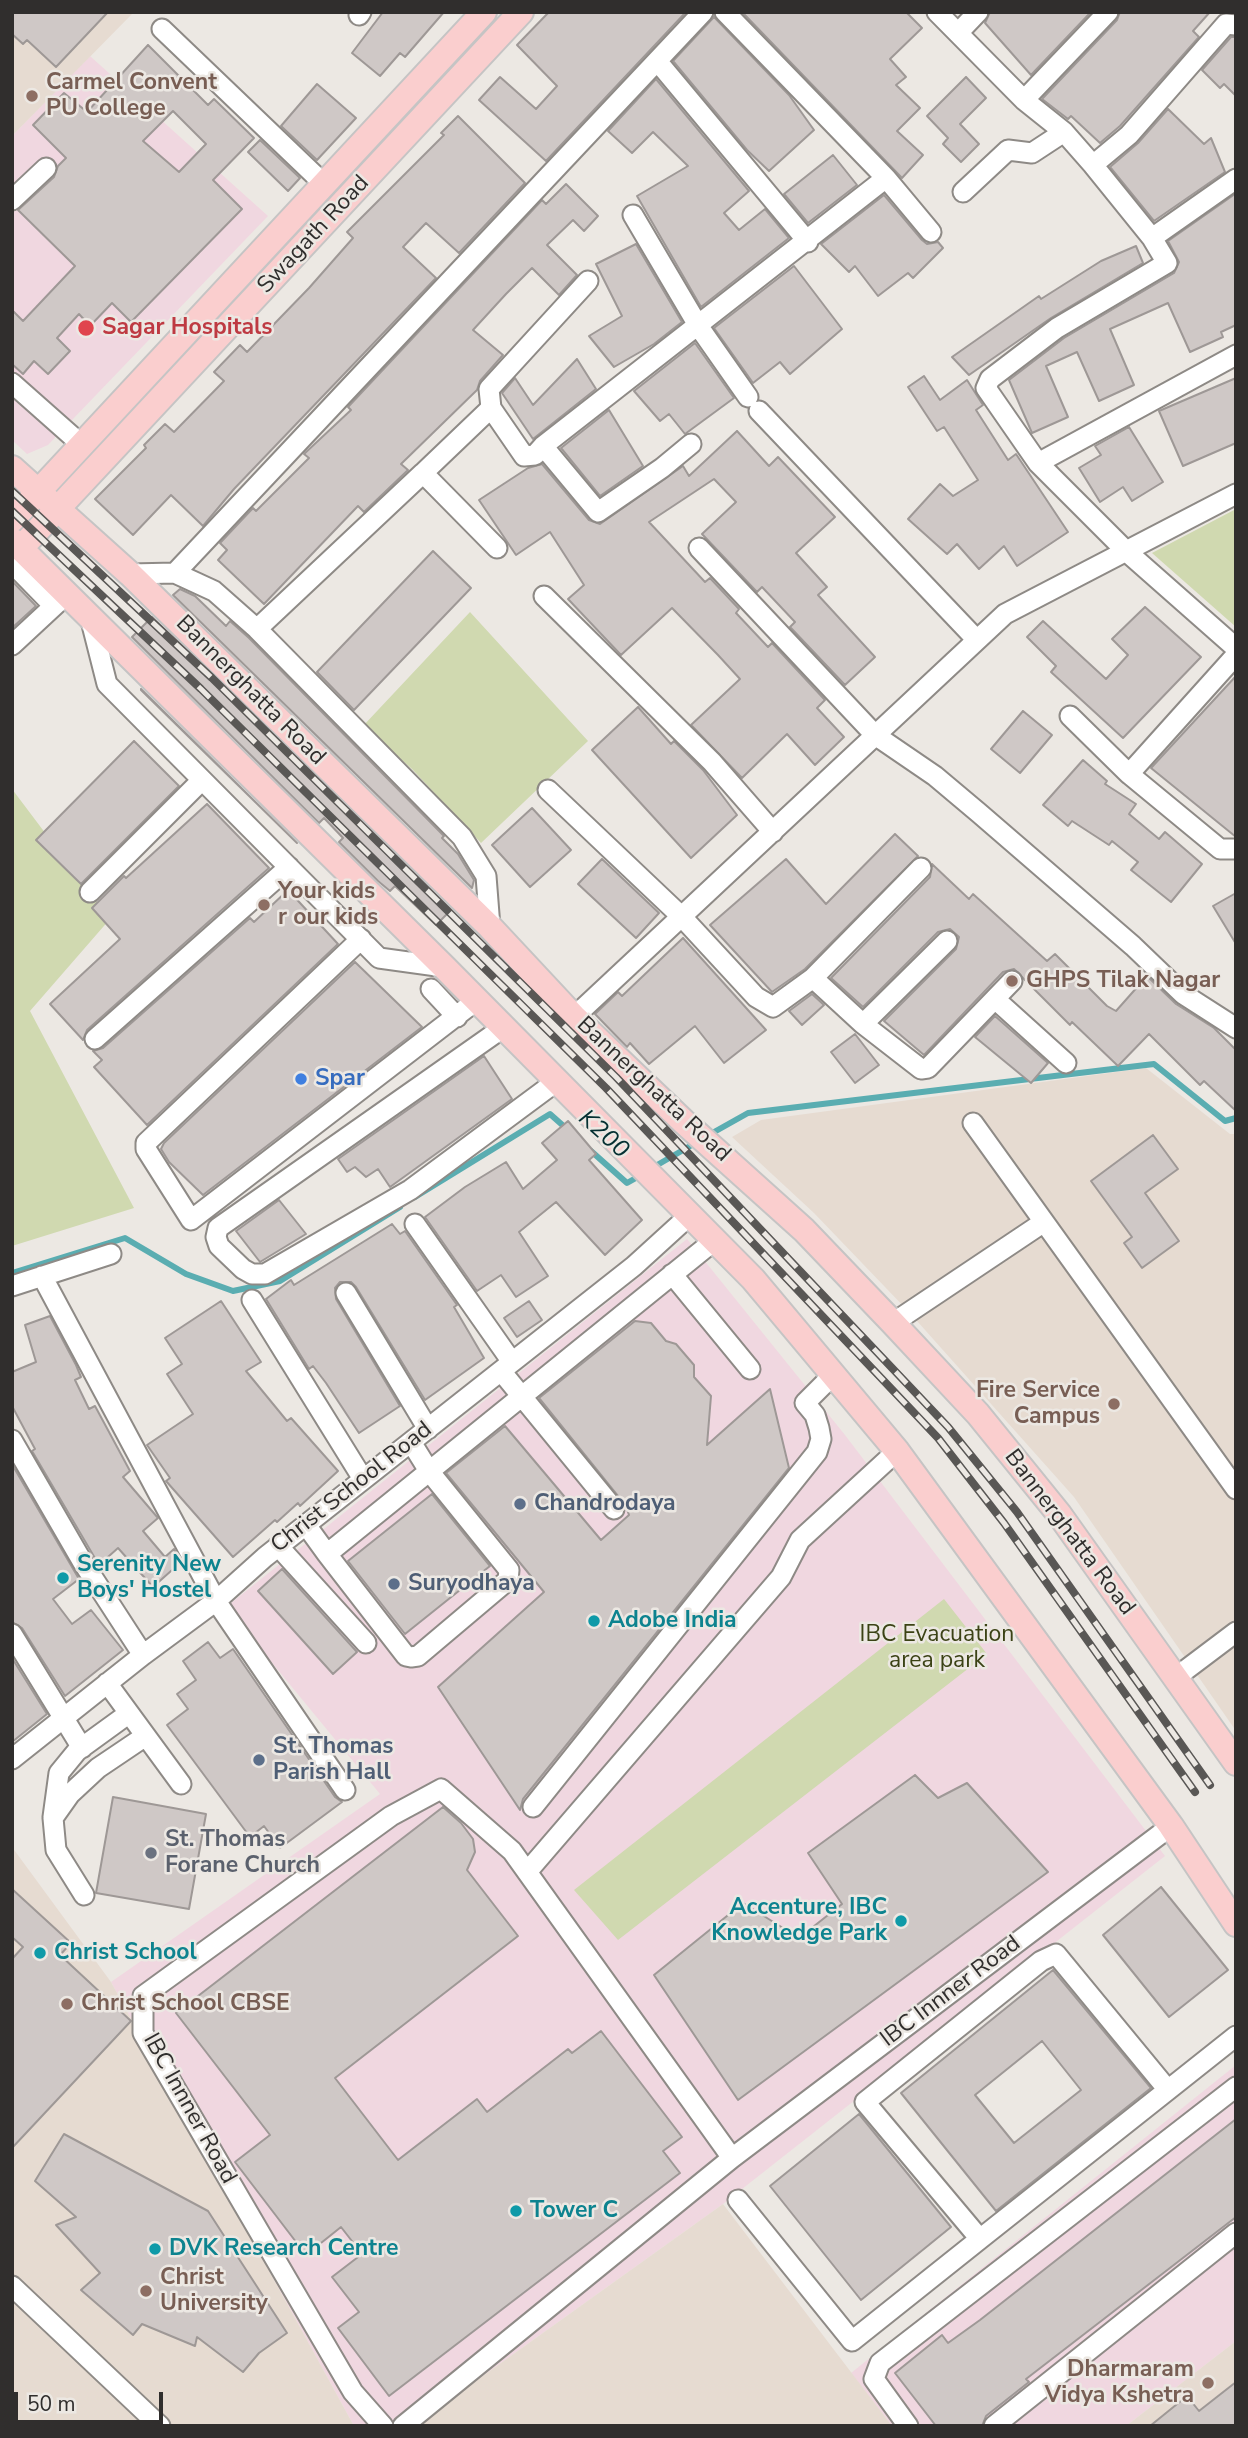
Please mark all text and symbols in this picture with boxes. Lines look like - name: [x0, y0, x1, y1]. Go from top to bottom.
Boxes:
- place label: Carmel Convent PU College: [46, 69, 217, 123]
- marker: Carmel Convent PU College: [24, 88, 40, 104]
- street label: Swagath Road: [252, 170, 376, 300]
- place label: Sagar Hospitals: [102, 314, 273, 342]
- marker: Sagar Hospitals: [76, 318, 96, 338]
- street label: Bannerghatta Road: [169, 610, 331, 772]
- place label: Your kids r our kids: [278, 878, 378, 932]
- marker: Your kids r our kids: [256, 897, 272, 913]
- place label: GHPS Tilak Nagar: [1026, 967, 1220, 995]
- marker: GHPS Tilak Nagar: [1004, 973, 1020, 989]
- street label: Bannerghatta Road: [570, 1012, 736, 1168]
- place label: Spar: [315, 1065, 365, 1093]
- marker: Spar: [293, 1071, 309, 1087]
- water label: K200: [572, 1105, 634, 1165]
- place label: Fire Service Campus: [976, 1377, 1100, 1431]
- marker: Fire Service Campus: [1106, 1396, 1122, 1412]
- street label: Christ School Road: [266, 1417, 438, 1559]
- street label: Bannerghatta Road: [998, 1445, 1140, 1621]
- place label: Chandrodaya: [534, 1490, 676, 1518]
- marker: Chandrodaya: [512, 1496, 528, 1512]
- place label: Serenity New Boys' Hostel: [77, 1551, 221, 1605]
- marker: Serenity New Boys' Hostel: [55, 1570, 71, 1586]
- place label: Suryodhaya: [408, 1570, 535, 1598]
- marker: Suryodhaya: [386, 1576, 402, 1592]
- place label: Adobe India: [608, 1607, 737, 1635]
- marker: Adobe India: [586, 1613, 602, 1629]
- park label: IBC Evacuation area park: [860, 1621, 1014, 1675]
- place label: St. Thomas Parish Hall: [273, 1733, 394, 1787]
- marker: St. Thomas Parish Hall: [251, 1752, 267, 1768]
- place label: St. Thomas Forane Church: [165, 1826, 320, 1880]
- marker: St. Thomas Forane Church: [143, 1845, 159, 1861]
- place label: Accenture, IBC Knowledge Park: [711, 1894, 887, 1948]
- marker: Accenture, IBC Knowledge Park: [893, 1913, 909, 1929]
- street label: IBC Innner Road: [876, 1930, 1026, 2054]
- place label: Christ School: [54, 1939, 197, 1967]
- marker: Christ School: [32, 1945, 48, 1961]
- place label: Christ School CBSE: [81, 1990, 290, 2018]
- marker: Christ School CBSE: [59, 1996, 75, 2012]
- street label: IBC Innner Road: [136, 2029, 242, 2189]
- place label: Tower C: [530, 2197, 618, 2225]
- marker: Tower C: [508, 2203, 524, 2219]
- place label: DVK Research Centre: [169, 2235, 398, 2263]
- marker: DVK Research Centre: [147, 2241, 163, 2257]
- place label: Christ University: [160, 2264, 268, 2318]
- marker: Christ University: [138, 2283, 154, 2299]
- place label: Dharmaram Vidya Kshetra: [1045, 2356, 1194, 2410]
- marker: Dharmaram Vidya Kshetra: [1200, 2375, 1216, 2391]
- scale bar: [18, 2378, 166, 2422]
- text: 50 m: [27, 2390, 76, 2418]

